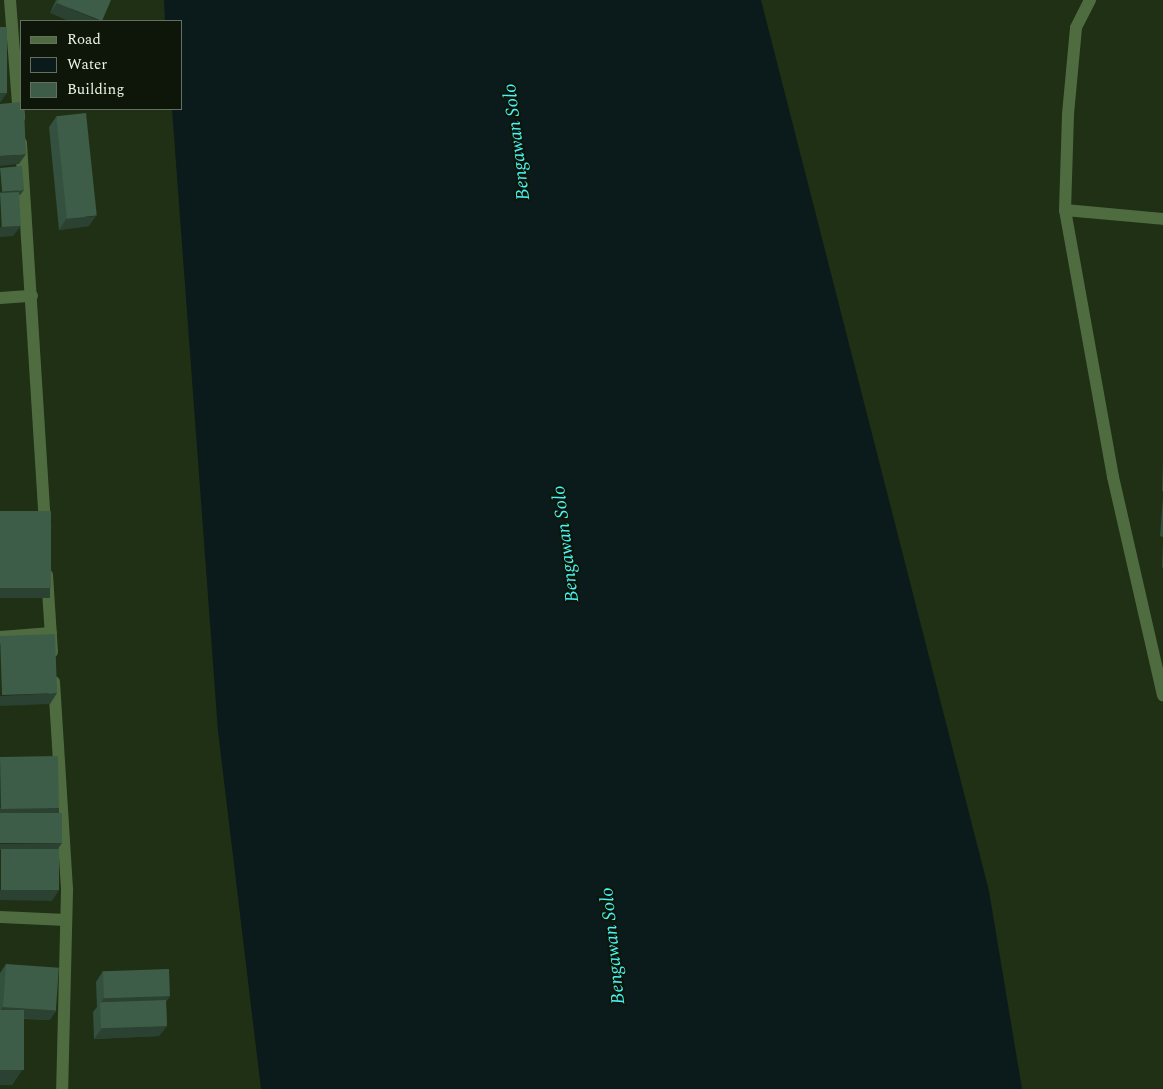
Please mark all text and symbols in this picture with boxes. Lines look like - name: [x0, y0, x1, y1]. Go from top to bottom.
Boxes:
- legend: [20, 20, 182, 110]
- text: Road: [67, 28, 101, 51]
- text: Water: [67, 53, 107, 76]
- text: Building: [67, 78, 124, 101]
- water label: Bengawan Solo: [499, 82, 535, 202]
- water label: Bengawan Solo: [548, 484, 584, 604]
- water label: Bengawan Solo: [596, 886, 630, 1006]

